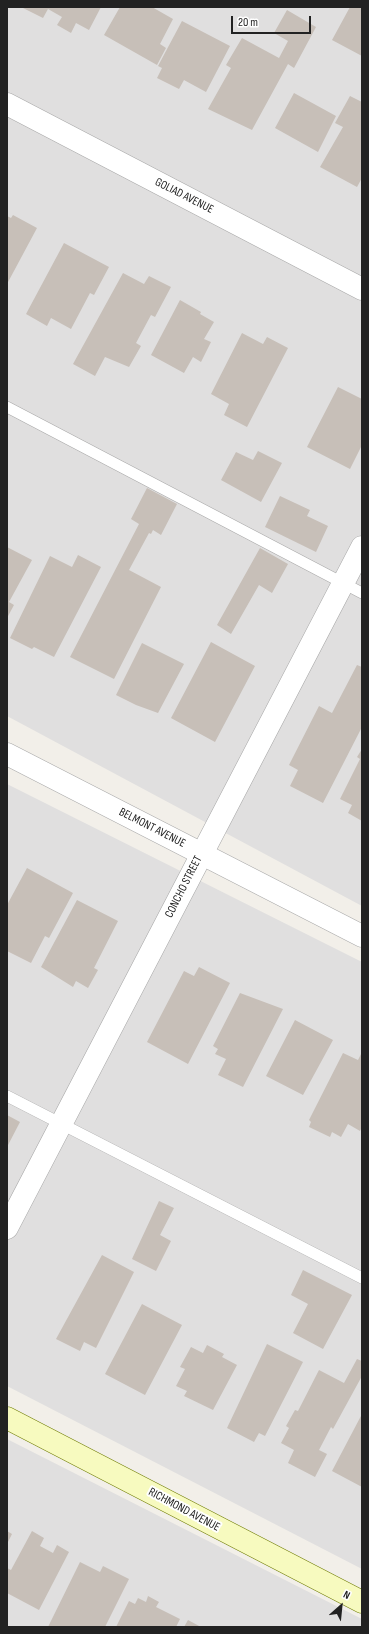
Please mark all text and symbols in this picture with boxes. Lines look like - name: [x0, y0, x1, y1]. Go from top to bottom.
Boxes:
- scale bar: [233, 8, 313, 34]
- text: 20 m: [238, 15, 258, 30]
- street label: GOLIAD AVENUE: [152, 175, 216, 217]
- street label: BELMONT AVENUE: [116, 805, 188, 851]
- street label: CONCHO STREET: [162, 854, 206, 920]
- street label: RICHMOND AVENUE: [146, 1485, 222, 1535]
- north arrow: [321, 1586, 361, 1626]
- text: N: [341, 1588, 352, 1602]

